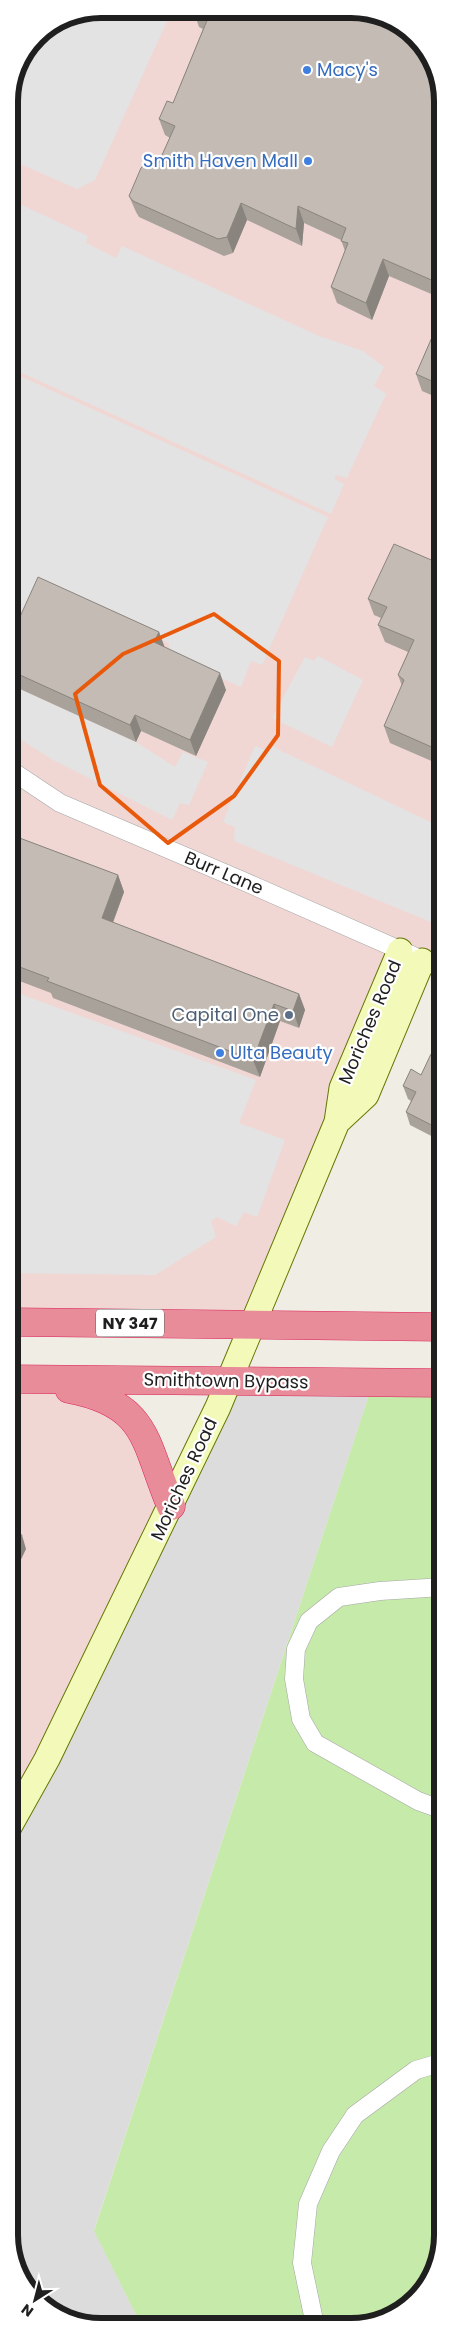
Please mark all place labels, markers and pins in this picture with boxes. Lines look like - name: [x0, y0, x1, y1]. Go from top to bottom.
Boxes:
- place label: Macy's: [317, 57, 378, 82]
- marker: Macy's: [301, 64, 313, 76]
- place label: Smith Haven Mall: [143, 148, 298, 173]
- marker: Smith Haven Mall: [302, 155, 314, 167]
- place label: Capital One: [172, 1002, 279, 1027]
- marker: Capital One: [283, 1009, 295, 1021]
- place label: Ulta Beauty: [230, 1040, 333, 1065]
- marker: Ulta Beauty: [214, 1047, 226, 1059]

